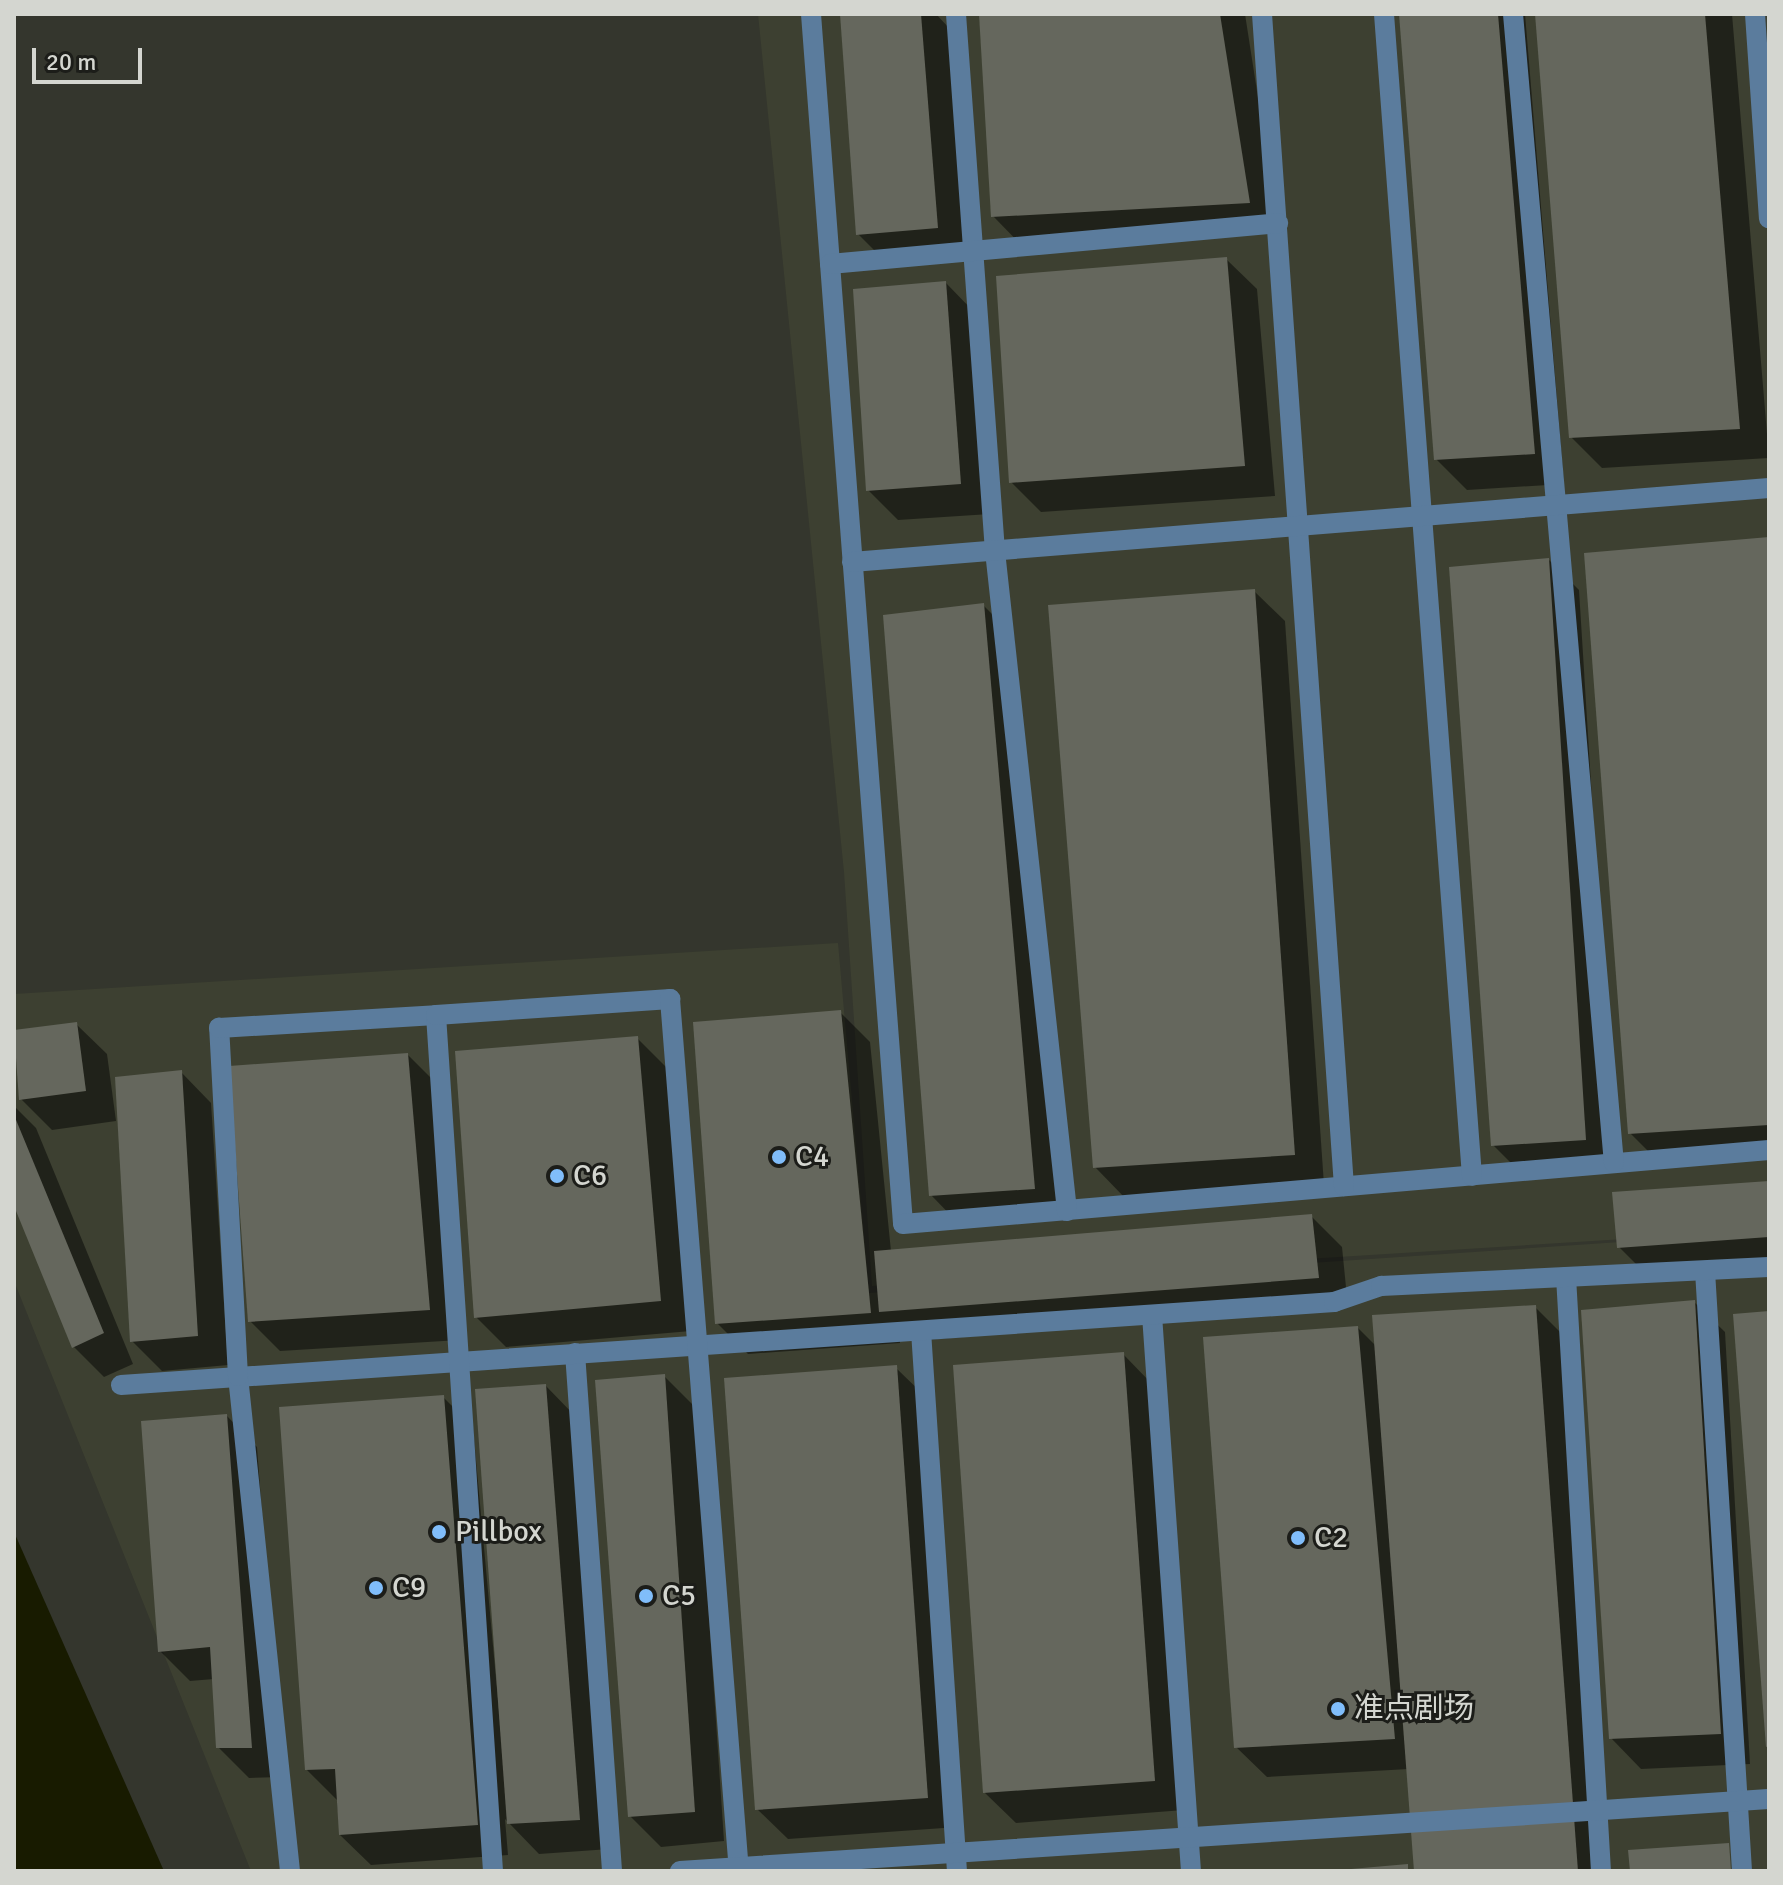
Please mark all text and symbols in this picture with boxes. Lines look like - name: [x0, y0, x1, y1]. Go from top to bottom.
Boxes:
- scale bar: [36, 32, 146, 82]
- text: 20 m: [46, 47, 96, 77]
- place label: C4: [795, 1139, 829, 1175]
- marker: C4: [770, 1148, 788, 1166]
- place label: C6: [573, 1158, 607, 1194]
- marker: C6: [548, 1167, 566, 1185]
- place label: Pillbox: [455, 1514, 542, 1550]
- place label: C2: [1314, 1520, 1348, 1556]
- marker: Pillbox: [430, 1523, 448, 1541]
- marker: C2: [1289, 1529, 1307, 1547]
- place label: C9: [392, 1570, 426, 1606]
- place label: C5: [662, 1578, 696, 1614]
- marker: C9: [367, 1579, 385, 1597]
- marker: C5: [637, 1587, 655, 1605]
- place label: 准点剧场: [1354, 1691, 1474, 1727]
- marker: 准点剧场: [1329, 1700, 1347, 1718]

